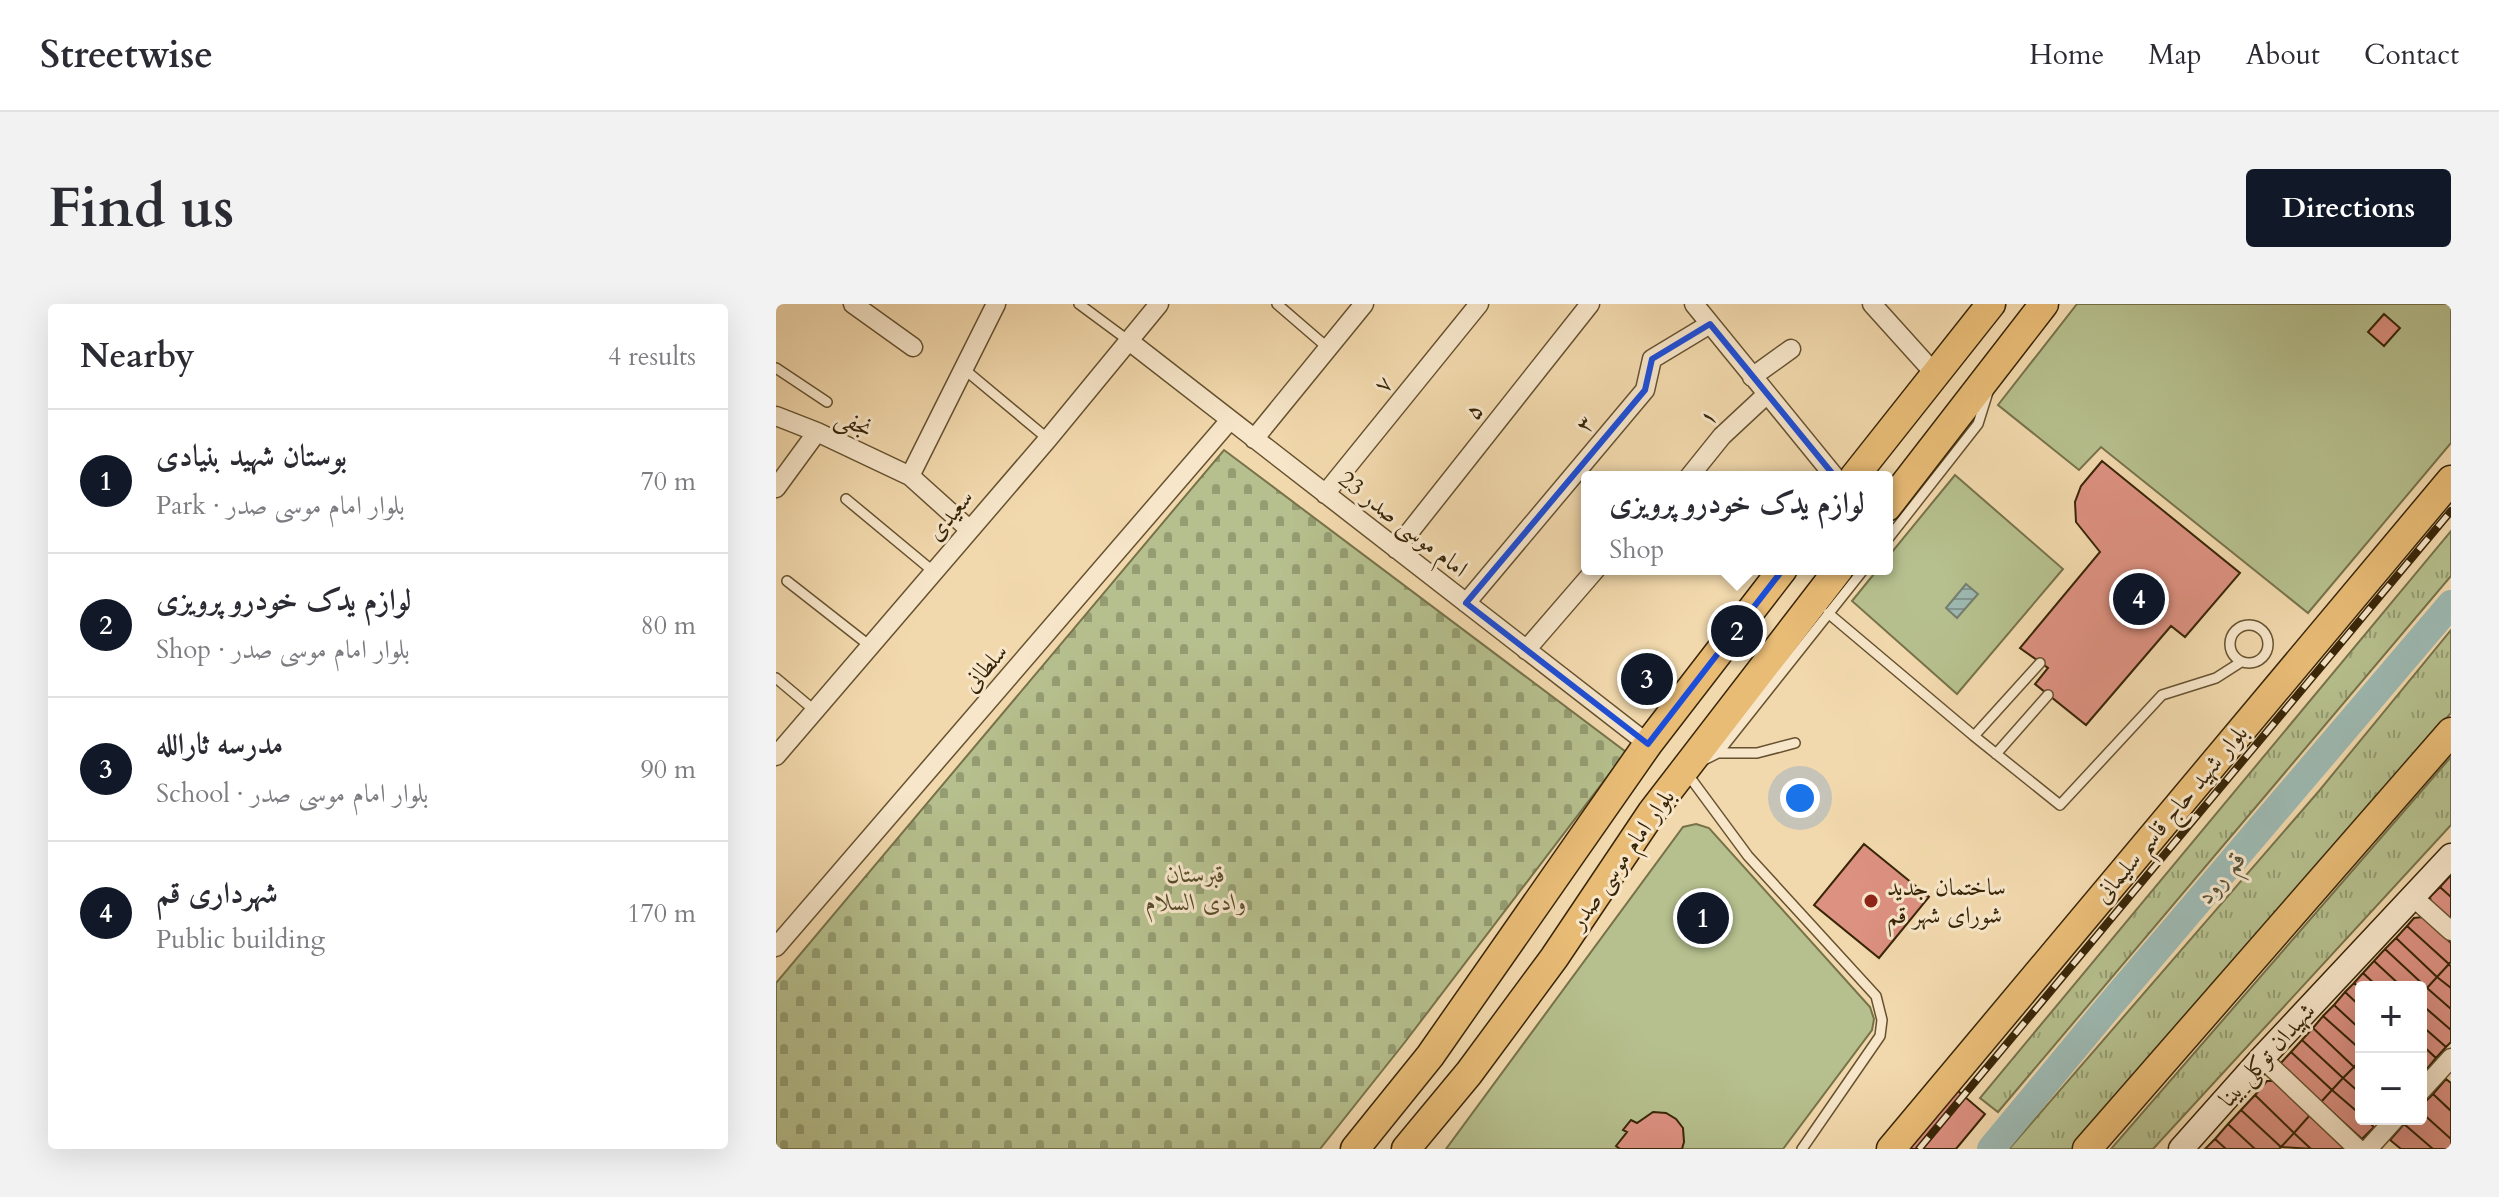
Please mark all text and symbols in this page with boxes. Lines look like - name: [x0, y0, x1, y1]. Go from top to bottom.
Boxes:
- text: Streetwise: [40, 29, 213, 81]
- text: Home: [2029, 36, 2104, 74]
- text: Map: [2148, 36, 2202, 74]
- text: About: [2246, 36, 2320, 74]
- text: Contact: [2364, 36, 2459, 74]
- button: Directions: [2246, 169, 2451, 247]
- text: Find us: [48, 171, 234, 246]
- text: Nearby: [80, 333, 195, 379]
- text: 4 results: [608, 339, 696, 374]
- street label: ۷: [1366, 368, 1400, 400]
- street label: ۵: [1457, 395, 1491, 427]
- street label: نجفی: [830, 400, 878, 446]
- street label: ۱: [1691, 400, 1725, 434]
- street label: ۳: [1568, 408, 1602, 440]
- text: بوستان شهید بنیادی: [156, 436, 347, 477]
- street label: امام موسی صدر 23: [1329, 463, 1475, 588]
- text: 1: [99, 464, 113, 499]
- text: 70 m: [640, 464, 696, 499]
- popup: [1581, 471, 1893, 575]
- street label: سعیدی: [919, 482, 981, 548]
- text: لوازم یدک خودرو پرویزی: [1609, 483, 1865, 524]
- text: Park · بلوار امام موسی صدر: [156, 488, 405, 523]
- text: Shop: [1609, 532, 1664, 567]
- pin: 4: [2113, 569, 2165, 629]
- text: لوازم یدک خودرو پرویزی: [156, 580, 411, 621]
- pin: 2: [1711, 601, 1763, 661]
- text: 2: [99, 608, 113, 643]
- text: 80 m: [640, 608, 696, 643]
- text: Shop · بلوار امام موسی صدر: [156, 632, 410, 667]
- street label: سلطانی: [955, 637, 1015, 699]
- pin: 3: [1621, 649, 1673, 709]
- street label: بلوار شهید حاج قاسم سلیمانی: [2086, 718, 2261, 915]
- text: مدرسه ثارالله: [156, 724, 283, 765]
- text: 3: [99, 752, 113, 787]
- text: 90 m: [640, 752, 696, 787]
- text: School · بلوار امام موسی صدر: [156, 776, 429, 811]
- your location: [1780, 778, 1820, 818]
- street label: بلوار امام موسی صدر: [1560, 782, 1686, 940]
- water label: قم رود: [2188, 842, 2259, 916]
- park label: قبرستان وادی السلام: [1145, 858, 1247, 923]
- place label: ساختمان جدید شورای شهر قم: [1887, 871, 2006, 937]
- text: شهرداری قم: [156, 873, 278, 914]
- pin: 1: [1677, 888, 1729, 948]
- marker: ساختمان جدید شورای شهر قم: [1862, 892, 1880, 910]
- text: 4: [99, 896, 113, 931]
- text: 170 m: [627, 896, 696, 931]
- text: Public building: [156, 922, 325, 957]
- map controls: [2355, 981, 2427, 1125]
- button: +: [2355, 981, 2427, 1053]
- street label: شهیدان توکلی بینا: [2211, 996, 2323, 1114]
- button: −: [2355, 1053, 2427, 1125]

